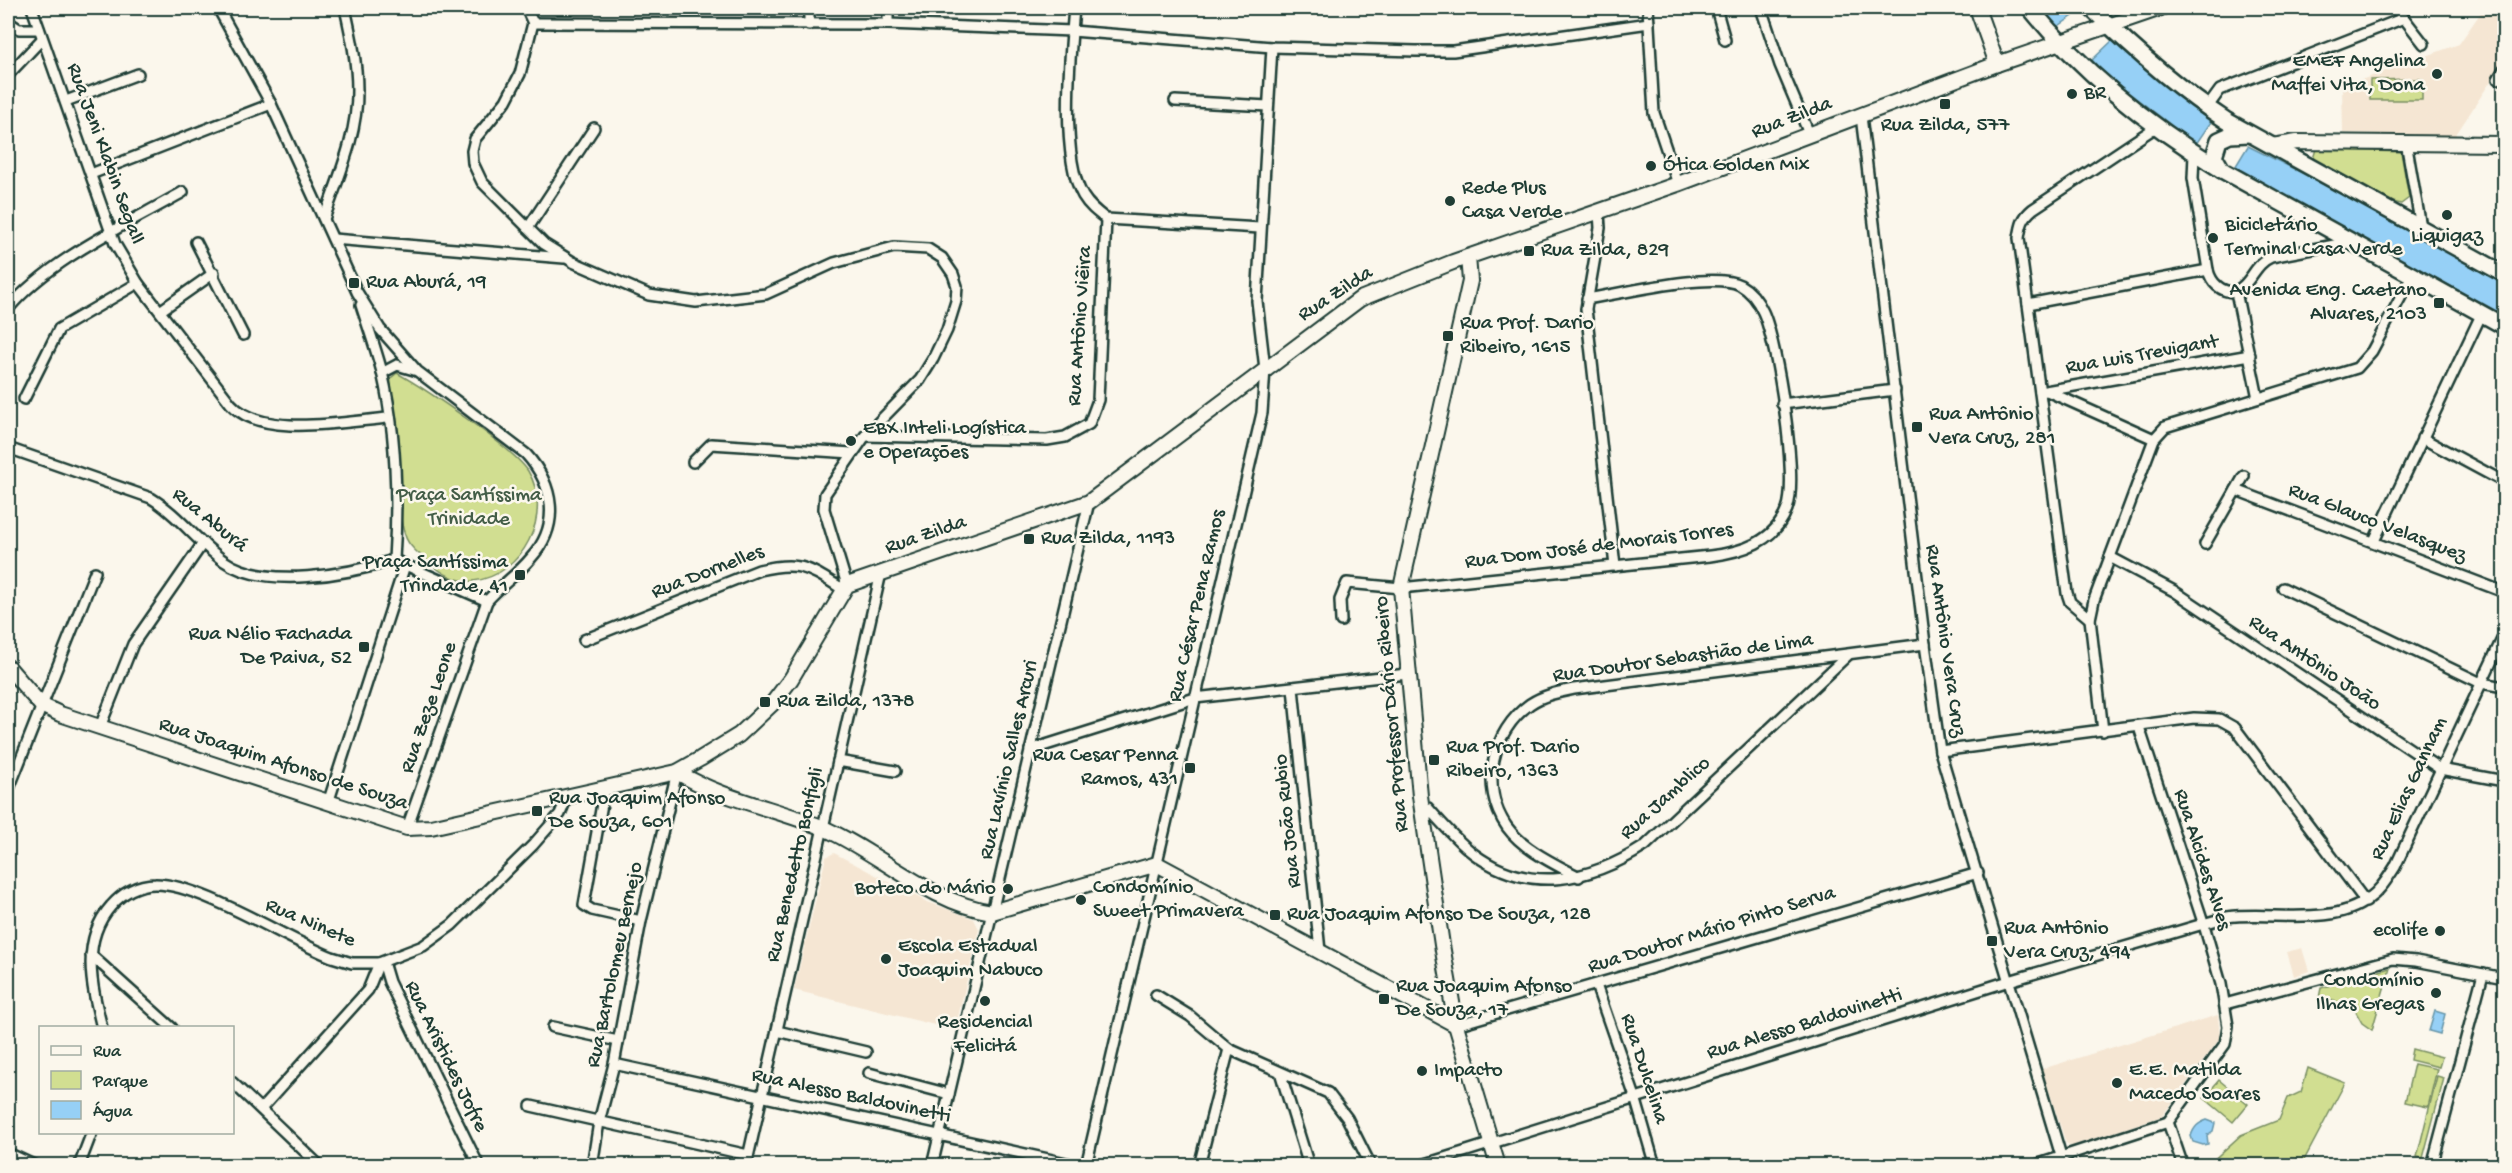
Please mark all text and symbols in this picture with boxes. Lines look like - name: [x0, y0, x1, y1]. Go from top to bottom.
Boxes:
- place label: EMEF Angelina Maffei Vita, Dona: [2271, 50, 2426, 99]
- street label: Rua Jeni Klabin Segall: [60, 60, 148, 248]
- marker: EMEF Angelina Maffei Vita, Dona: [2430, 67, 2444, 81]
- place label: BR: [2083, 82, 2107, 107]
- marker: BR: [2065, 87, 2079, 101]
- street label: Rua Zilda: [1748, 92, 1837, 146]
- marker: Rua Zilda, 577: [1938, 97, 1952, 111]
- place label: Rua Zilda, 577: [1881, 114, 2010, 139]
- place label: Ótica Golden Mix: [1663, 154, 1810, 179]
- marker: Ótica Golden Mix: [1644, 159, 1658, 173]
- place label: Rede Plus Casa Verde: [1462, 177, 1564, 226]
- marker: Rede Plus Casa Verde: [1443, 194, 1457, 208]
- marker: Liquigaz: [2440, 208, 2454, 222]
- place label: Bicicletário Terminal Casa Verde: [2224, 214, 2404, 263]
- place label: Liquigaz: [2411, 225, 2484, 250]
- marker: Bicicletário Terminal Casa Verde: [2206, 231, 2220, 245]
- place label: Rua Zilda, 829: [1541, 239, 1670, 264]
- street label: Rua Antônio Viêira: [1063, 244, 1099, 407]
- marker: Rua Zilda, 829: [1522, 244, 1536, 258]
- street label: Rua Zilda: [1294, 261, 1379, 328]
- place label: Rua Aburá, 19: [366, 271, 487, 296]
- marker: Rua Aburá, 19: [347, 276, 361, 290]
- place label: Avenida Eng. Caetano Alvares, 2103: [2229, 279, 2427, 328]
- marker: Avenida Eng. Caetano Alvares, 2103: [2432, 296, 2446, 310]
- place label: Rua Prof. Dario Ribeiro, 1615: [1460, 312, 1594, 361]
- marker: Rua Prof. Dario Ribeiro, 1615: [1441, 329, 1455, 343]
- street label: Rua Luis Trevigant: [2064, 330, 2223, 382]
- place label: Rua Antônio Vera Cruz, 281: [1928, 403, 2055, 452]
- place label: EBX Inteli Logística e Operações: [863, 417, 1028, 466]
- marker: Rua Antônio Vera Cruz, 281: [1910, 420, 1924, 434]
- marker: EBX Inteli Logística e Operações: [844, 434, 858, 448]
- street label: Rua Glauco Velasquez: [2284, 478, 2470, 570]
- street label: Rua Aburá: [166, 483, 253, 560]
- park label: Praça Santíssima Trinidade: [395, 484, 543, 533]
- street label: Rua César Pena Ramos: [1164, 506, 1233, 705]
- street label: Rua Zilda: [882, 510, 971, 562]
- street label: Rua Dom José de Morais Torres: [1464, 518, 1736, 576]
- place label: Rua Zilda, 1193: [1041, 527, 1175, 552]
- marker: Rua Zilda, 1193: [1022, 532, 1036, 546]
- street label: Rua Dornelles: [648, 540, 769, 606]
- street label: Rua Antônio Vera Cruz: [1918, 543, 1970, 740]
- place label: Praça Santíssima Trindade, 41: [361, 551, 509, 600]
- marker: Praça Santíssima Trindade, 41: [513, 568, 527, 582]
- street label: Rua Professor Dário Ribeiro: [1370, 595, 1416, 833]
- street label: Rua Antônio João: [2243, 610, 2385, 718]
- place label: Rua Nélio Fachada De Paiva, 52: [188, 623, 353, 672]
- street label: Rua Doutor Sebastião de Lima: [1551, 628, 1816, 690]
- street label: Rua Zeze Leone: [396, 638, 465, 777]
- marker: Rua Nélio Fachada De Paiva, 52: [357, 640, 371, 654]
- street label: Rua Lavínio Salles Arcuri: [975, 658, 1045, 862]
- place label: Rua Zilda, 1378: [777, 690, 915, 715]
- marker: Rua Zilda, 1378: [758, 695, 772, 709]
- street label: Rua Joaquim Afonso de Souza: [155, 713, 412, 818]
- street label: Rua Elias Gannam: [2366, 713, 2454, 865]
- place label: Rua Prof. Dario Ribeiro, 1363: [1446, 736, 1580, 785]
- place label: Rua Cesar Penna Ramos, 431: [1032, 744, 1179, 793]
- street label: Rua Jamblico: [1615, 752, 1717, 846]
- street label: Rua João Rubio: [1270, 753, 1308, 889]
- marker: Rua Prof. Dario Ribeiro, 1363: [1427, 753, 1441, 767]
- marker: Rua Cesar Penna Ramos, 431: [1183, 761, 1197, 775]
- street label: Rua Benedetto Bonfigli: [761, 765, 831, 965]
- street label: Rua Alcides Alves: [2166, 786, 2236, 935]
- place label: Rua Joaquim Afonso De Souza, 601: [547, 787, 725, 836]
- marker: Rua Joaquim Afonso De Souza, 601: [530, 804, 544, 818]
- street label: Rua Bartolomeu Bernejo: [582, 860, 650, 1070]
- place label: Condomínio Sweet Primavera: [1093, 876, 1245, 925]
- place label: Boteco do Mário: [854, 877, 996, 902]
- street label: Rua Doutor Mário Pinto Serva: [1585, 881, 1840, 981]
- marker: Boteco do Mário: [1001, 882, 1015, 896]
- marker: Condomínio Sweet Primavera: [1074, 893, 1088, 907]
- street label: Rua Ninete: [261, 894, 360, 955]
- place label: Rua Joaquim Afonso De Souza, 128: [1287, 903, 1591, 928]
- marker: Rua Joaquim Afonso De Souza, 128: [1268, 908, 1282, 922]
- place label: Rua Antônio Vera Cruz, 494: [2003, 917, 2131, 966]
- place label: ecolife: [2373, 919, 2429, 944]
- marker: ecolife: [2433, 924, 2447, 938]
- marker: Rua Antônio Vera Cruz, 494: [1985, 934, 1999, 948]
- place label: Escola Estadual Joaquim Nabuco: [898, 935, 1043, 984]
- marker: Escola Estadual Joaquim Nabuco: [879, 952, 893, 966]
- place label: Condomínio Ilhas Gregas: [2316, 969, 2425, 1018]
- place label: Rua Joaquim Afonso De Souza, 17: [1394, 975, 1572, 1024]
- street label: Rua Aristides Jofre: [398, 977, 493, 1138]
- street label: Rua Alesso Baldovinetti: [1704, 983, 1906, 1067]
- marker: Condomínio Ilhas Gregas: [2429, 986, 2443, 1000]
- marker: Rua Joaquim Afonso De Souza, 17: [1377, 992, 1391, 1006]
- marker: Residencial Felicitá: [978, 994, 992, 1008]
- place label: Residencial Felicitá: [937, 1011, 1033, 1060]
- street label: Rua Dulcelina: [1613, 1011, 1673, 1129]
- legend: [39, 1026, 234, 1134]
- text: Rua: [93, 1042, 122, 1063]
- place label: Impacto: [1434, 1059, 1503, 1084]
- place label: E.E. Matilda Macedo Soares: [2129, 1059, 2261, 1108]
- street label: Rua Alesso Baldovinetti: [749, 1064, 953, 1130]
- marker: Impacto: [1415, 1064, 1429, 1078]
- text: Parque: [92, 1072, 149, 1093]
- marker: E.E. Matilda Macedo Soares: [2110, 1076, 2124, 1090]
- text: Água: [93, 1101, 133, 1123]

